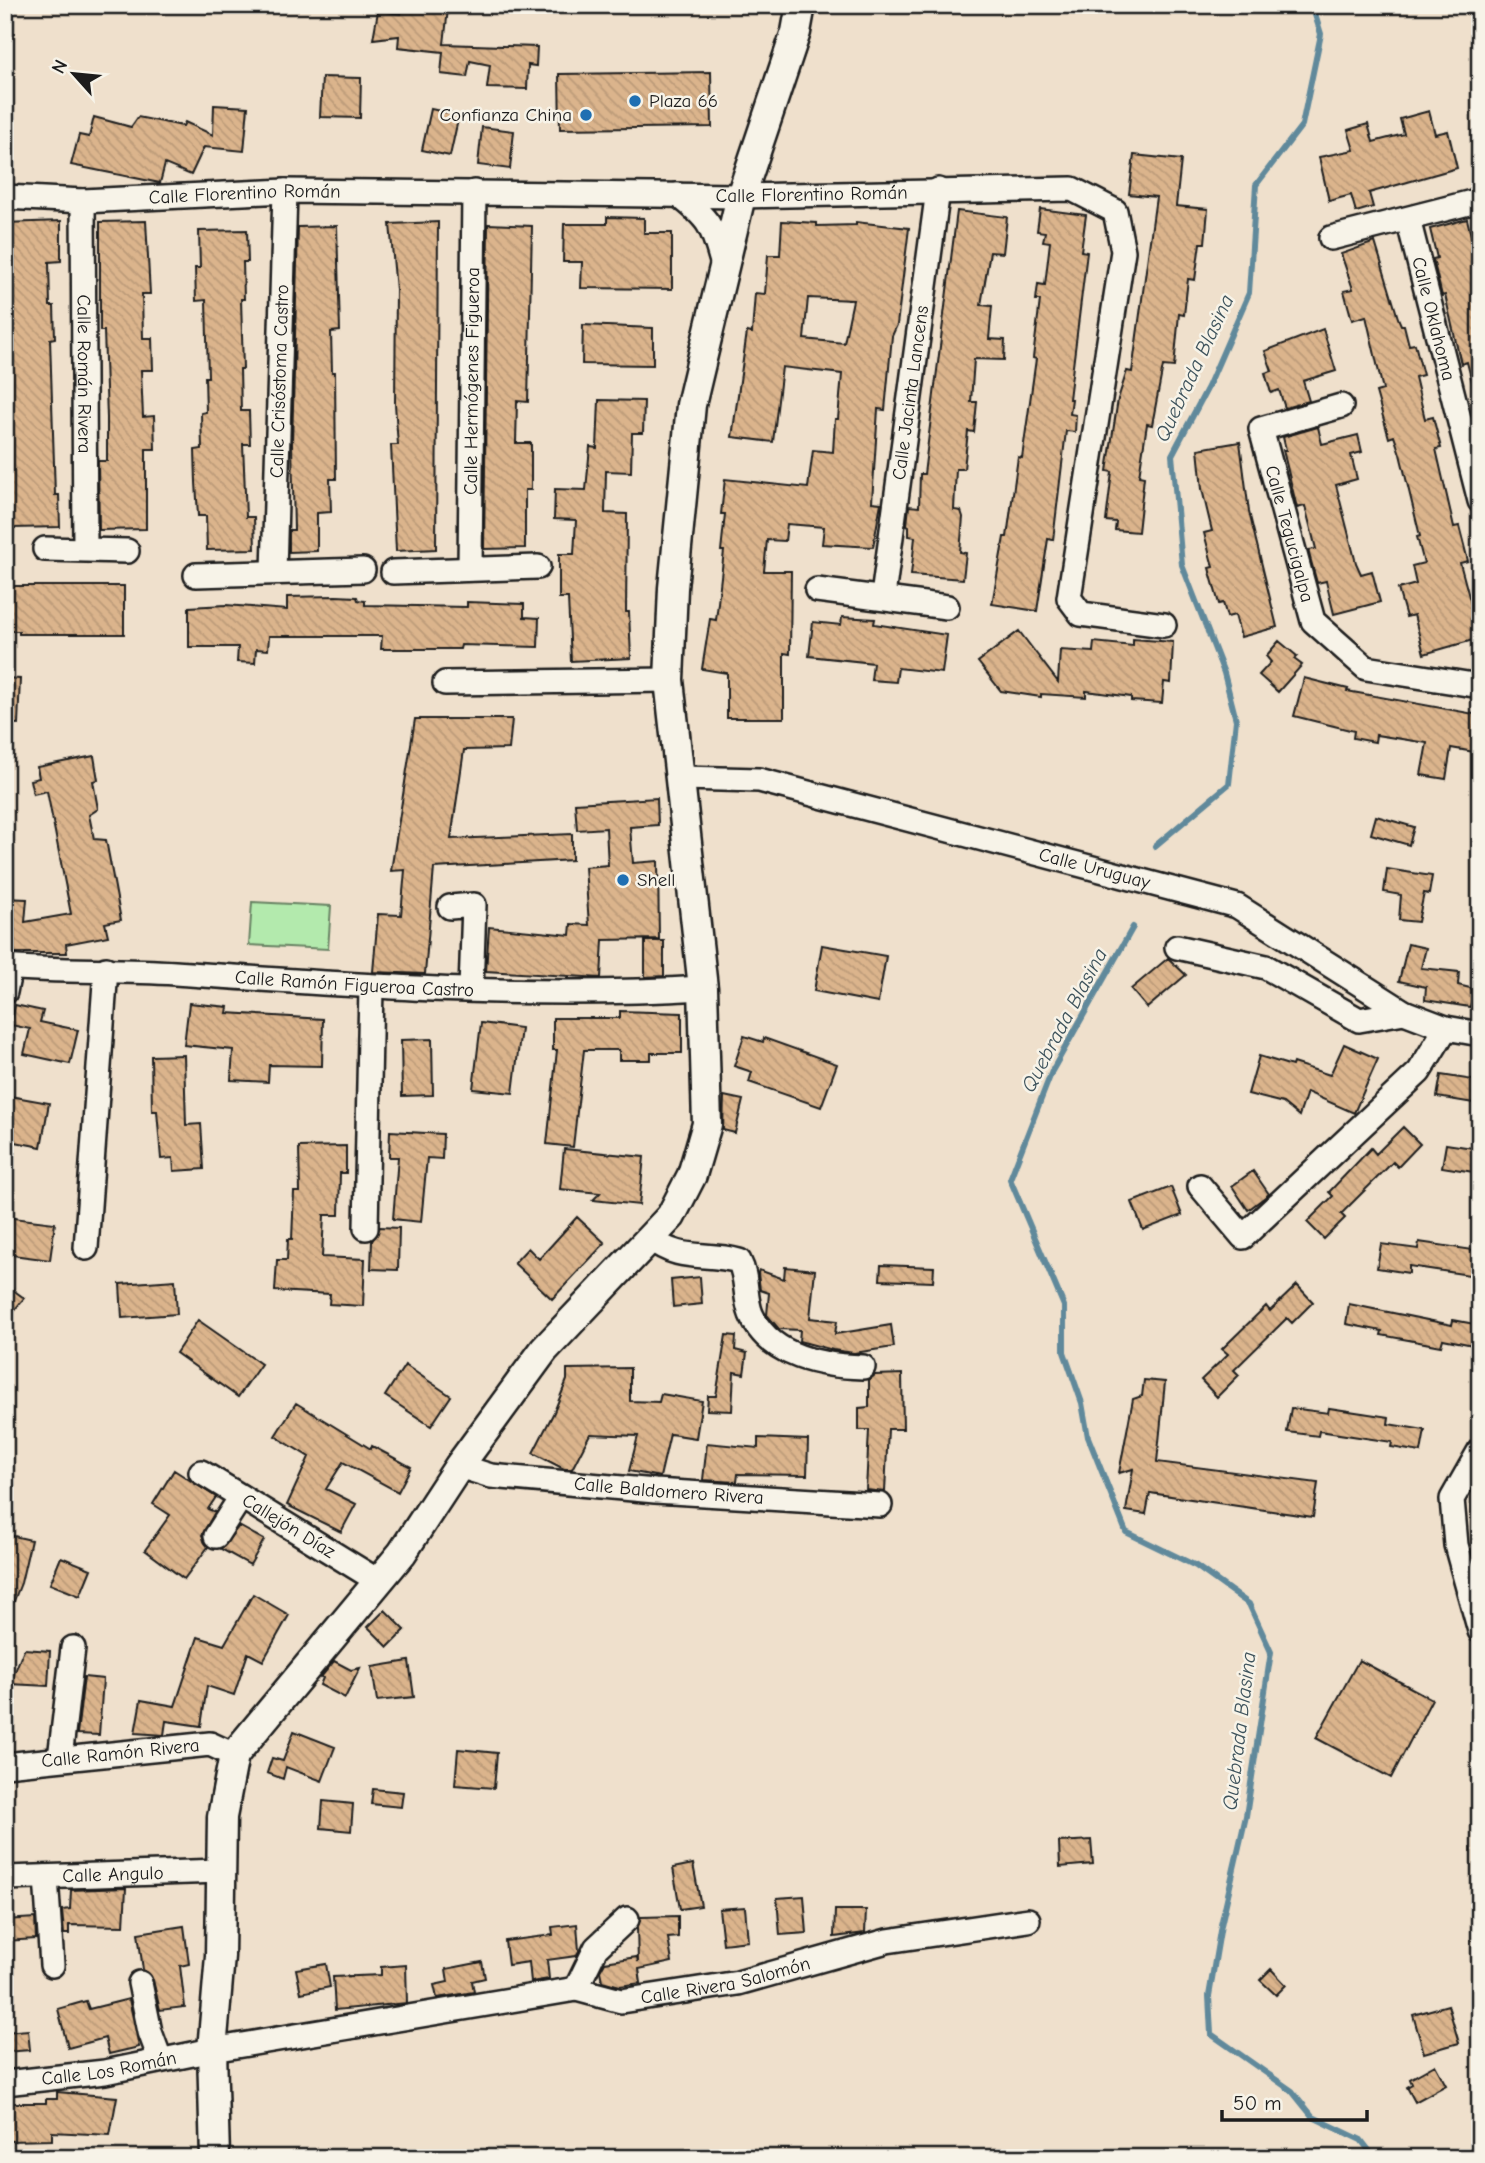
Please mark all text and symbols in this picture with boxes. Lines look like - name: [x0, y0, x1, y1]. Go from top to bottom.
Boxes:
- north arrow: [38, 38, 108, 108]
- text: N: [47, 56, 72, 77]
- place label: Plaza 66: [649, 90, 718, 112]
- marker: Plaza 66: [627, 93, 643, 109]
- place label: Confianza China: [439, 104, 572, 126]
- marker: Confianza China: [578, 107, 594, 123]
- street label: Calle Florentino Román: [148, 180, 341, 209]
- street label: Calle Florentino Román: [715, 181, 908, 207]
- street label: Calle Oklahoma: [1407, 255, 1460, 383]
- street label: Calle Hermógenes Figueroa: [460, 267, 484, 495]
- street label: Calle Crisóstoma Castro: [266, 284, 293, 478]
- water label: Quebrada Blasina: [1149, 290, 1239, 445]
- street label: Calle Román Rivera: [73, 294, 95, 454]
- street label: Calle Jacinta Lancens: [888, 304, 933, 482]
- street label: Calle Tegucigalpa: [1260, 463, 1318, 605]
- street label: Calle Uruguay: [1036, 843, 1153, 894]
- place label: Shell: [637, 869, 676, 891]
- marker: Shell: [615, 872, 631, 888]
- water label: Quebrada Blasina: [1016, 944, 1112, 1096]
- street label: Calle Ramón Figueroa Castro: [234, 966, 474, 1001]
- street label: Calle Baldomero Rivera: [573, 1473, 764, 1509]
- street label: Callejón Díaz: [238, 1489, 339, 1563]
- water label: Quebrada Blasina: [1217, 1650, 1261, 1812]
- street label: Calle Ramón Rivera: [40, 1734, 201, 1772]
- street label: Calle Angulo: [62, 1862, 164, 1887]
- street label: Calle Rivera Salomón: [639, 1952, 813, 2009]
- street label: Calle Los Román: [40, 2047, 178, 2090]
- scale bar: [1222, 2079, 1368, 2123]
- text: 50 m: [1233, 2091, 1282, 2115]

